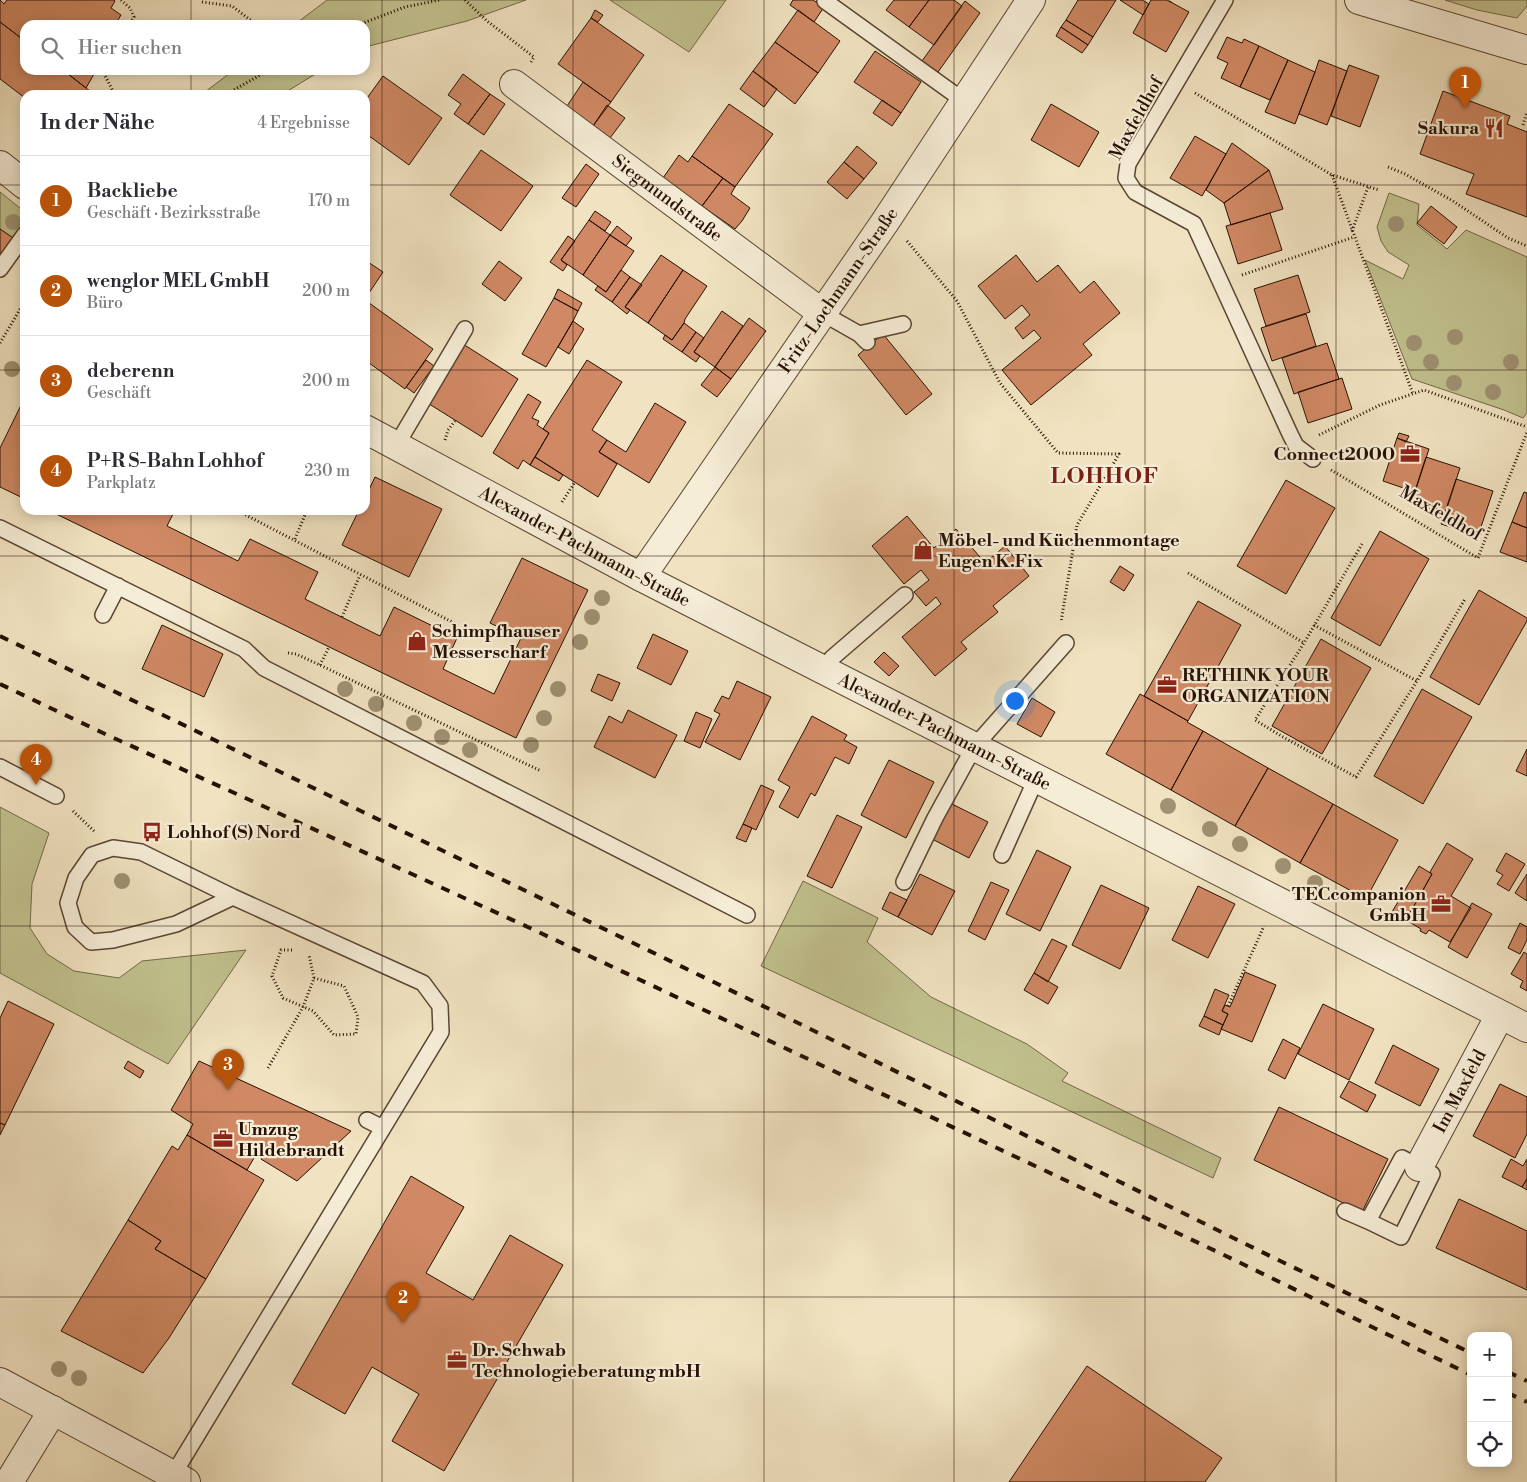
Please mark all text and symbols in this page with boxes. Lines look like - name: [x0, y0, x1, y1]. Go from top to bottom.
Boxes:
- search box: [20, 20, 370, 75]
- icon: search: [38, 34, 66, 62]
- text: Hier suchen: [78, 36, 182, 60]
- pin: 1: [1449, 67, 1481, 108]
- street label: Maxfeldhof: [1104, 71, 1170, 164]
- text: In der Nähe: [40, 110, 155, 136]
- text: 4 Ergebnisse: [257, 113, 350, 133]
- place label: Sakura: [1418, 117, 1479, 140]
- restaurant icon: Sakura: [1483, 117, 1505, 139]
- street label: Siegmundstraße: [607, 150, 727, 247]
- text: Backliebe: [87, 179, 178, 203]
- text: 1: [52, 191, 60, 211]
- text: 170 m: [308, 191, 350, 211]
- text: Geschäft · Bezirksstraße: [87, 203, 261, 223]
- street label: Fritz-Lochmann-Straße: [774, 203, 903, 378]
- text: wenglor MEL GmbH: [87, 269, 269, 293]
- text: 2: [51, 281, 61, 301]
- text: 200 m: [302, 281, 350, 301]
- text: Büro: [87, 293, 123, 313]
- text: deberenn: [87, 359, 174, 383]
- text: 3: [51, 371, 61, 391]
- text: 200 m: [302, 371, 350, 391]
- text: Geschäft: [87, 383, 152, 403]
- place label: Connect2000: [1274, 443, 1395, 466]
- office icon: Connect2000: [1399, 443, 1421, 465]
- text: P+R S-Bahn Lohhof: [87, 449, 263, 473]
- text: 4: [51, 461, 61, 481]
- text: 230 m: [304, 461, 350, 481]
- district label: LOHHOF: [1051, 463, 1159, 490]
- text: Parkplatz: [87, 473, 156, 493]
- street label: Maxfeldhof: [1395, 480, 1488, 547]
- street label: Alexander-Pachmann-Straße: [474, 481, 694, 612]
- place label: Möbel- und Küchenmontage Eugen K.Fix: [938, 529, 1180, 573]
- shop icon: Möbel- und Küchenmontage Eugen K.Fix: [912, 539, 934, 561]
- place label: Schimpfhauser Messerscharf: [432, 620, 560, 664]
- shop icon: Schimpfhauser Messerscharf: [406, 630, 428, 652]
- place label: RETHINK YOUR ORGANIZATION: [1182, 664, 1330, 708]
- street label: Alexander-Pachmann-Straße: [833, 668, 1055, 796]
- office icon: RETHINK YOUR ORGANIZATION: [1156, 674, 1178, 696]
- your location: [1002, 688, 1028, 714]
- pin: 4: [20, 744, 52, 785]
- bus stop icon: Lohhof (S) Nord: [141, 821, 163, 843]
- place label: Lohhof (S) Nord: [167, 821, 301, 844]
- place label: TECcompanion GmbH: [1292, 883, 1426, 927]
- office icon: TECcompanion GmbH: [1430, 893, 1452, 915]
- street label: Im Maxfeld: [1428, 1045, 1492, 1137]
- pin: 3: [212, 1049, 244, 1090]
- place label: Umzug Hildebrandt: [238, 1118, 345, 1162]
- office icon: Umzug Hildebrandt: [212, 1128, 234, 1150]
- pin: 2: [387, 1282, 419, 1323]
- map controls: [1467, 1332, 1512, 1467]
- button: +: [1467, 1332, 1512, 1377]
- place label: Dr. Schwab Technologieberatung mbH: [472, 1339, 701, 1383]
- office icon: Dr. Schwab Technologieberatung mbH: [446, 1349, 468, 1371]
- button: −: [1467, 1377, 1512, 1422]
- button: locate: [1467, 1422, 1512, 1467]

